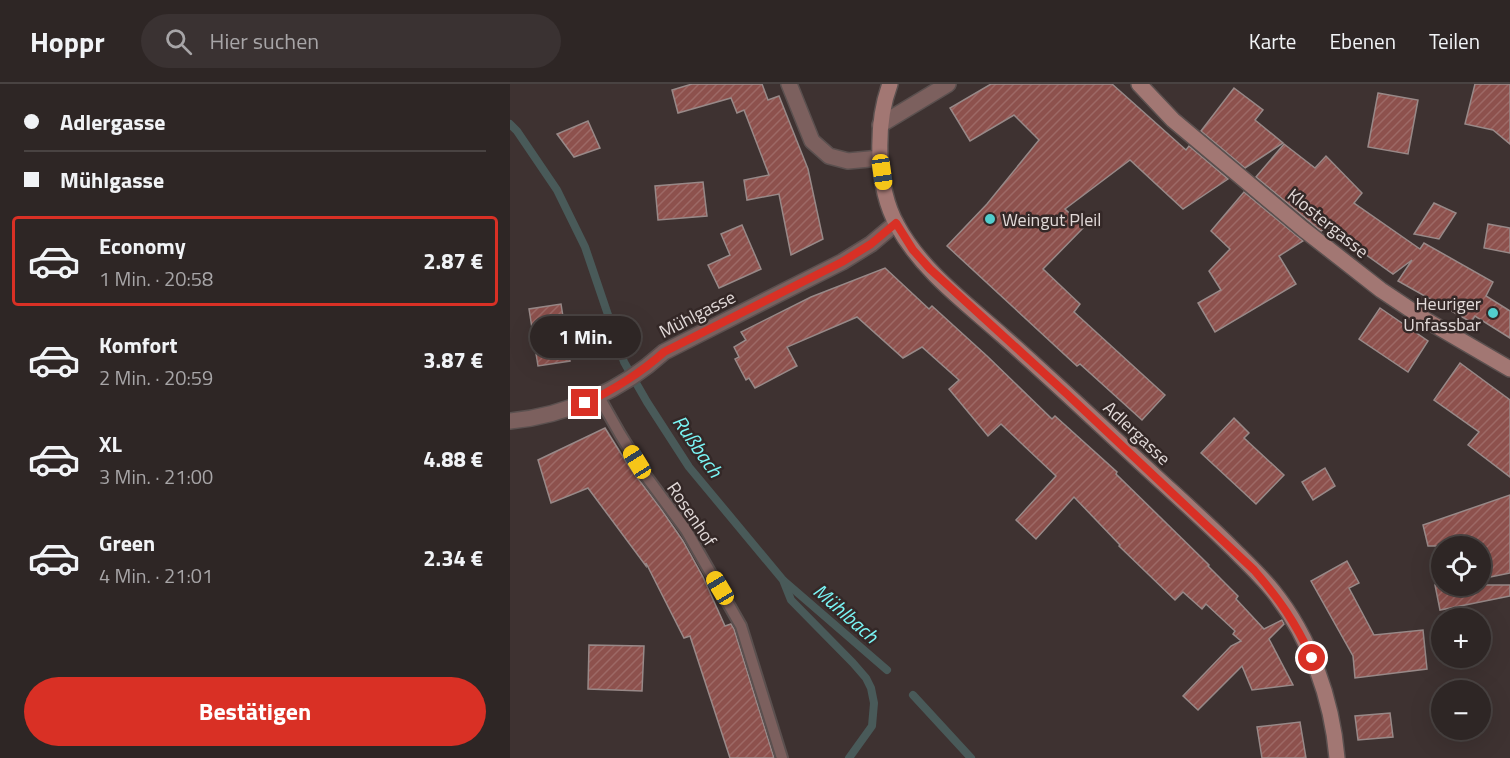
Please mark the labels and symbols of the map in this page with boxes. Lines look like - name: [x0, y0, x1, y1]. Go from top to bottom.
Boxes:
- car: [871, 153, 893, 191]
- street label: Klostergasse: [1281, 182, 1375, 264]
- place label: Weingut Pleil: [1002, 206, 1101, 233]
- marker: Weingut Pleil: [983, 212, 997, 226]
- street label: Mühlgasse: [654, 283, 740, 345]
- place label: Heuriger Unfassbar: [1403, 290, 1481, 338]
- marker: Heuriger Unfassbar: [1486, 306, 1500, 320]
- callout: 1 Min.: [530, 316, 640, 358]
- route end: [571, 389, 598, 416]
- street label: Adlergasse: [1097, 395, 1177, 471]
- water label: Rußbach: [665, 408, 731, 484]
- car: [620, 442, 654, 482]
- street label: Rosenhof: [660, 476, 724, 552]
- car: [703, 568, 737, 608]
- water label: Mühlbach: [806, 576, 886, 651]
- route start: [1298, 644, 1325, 671]

